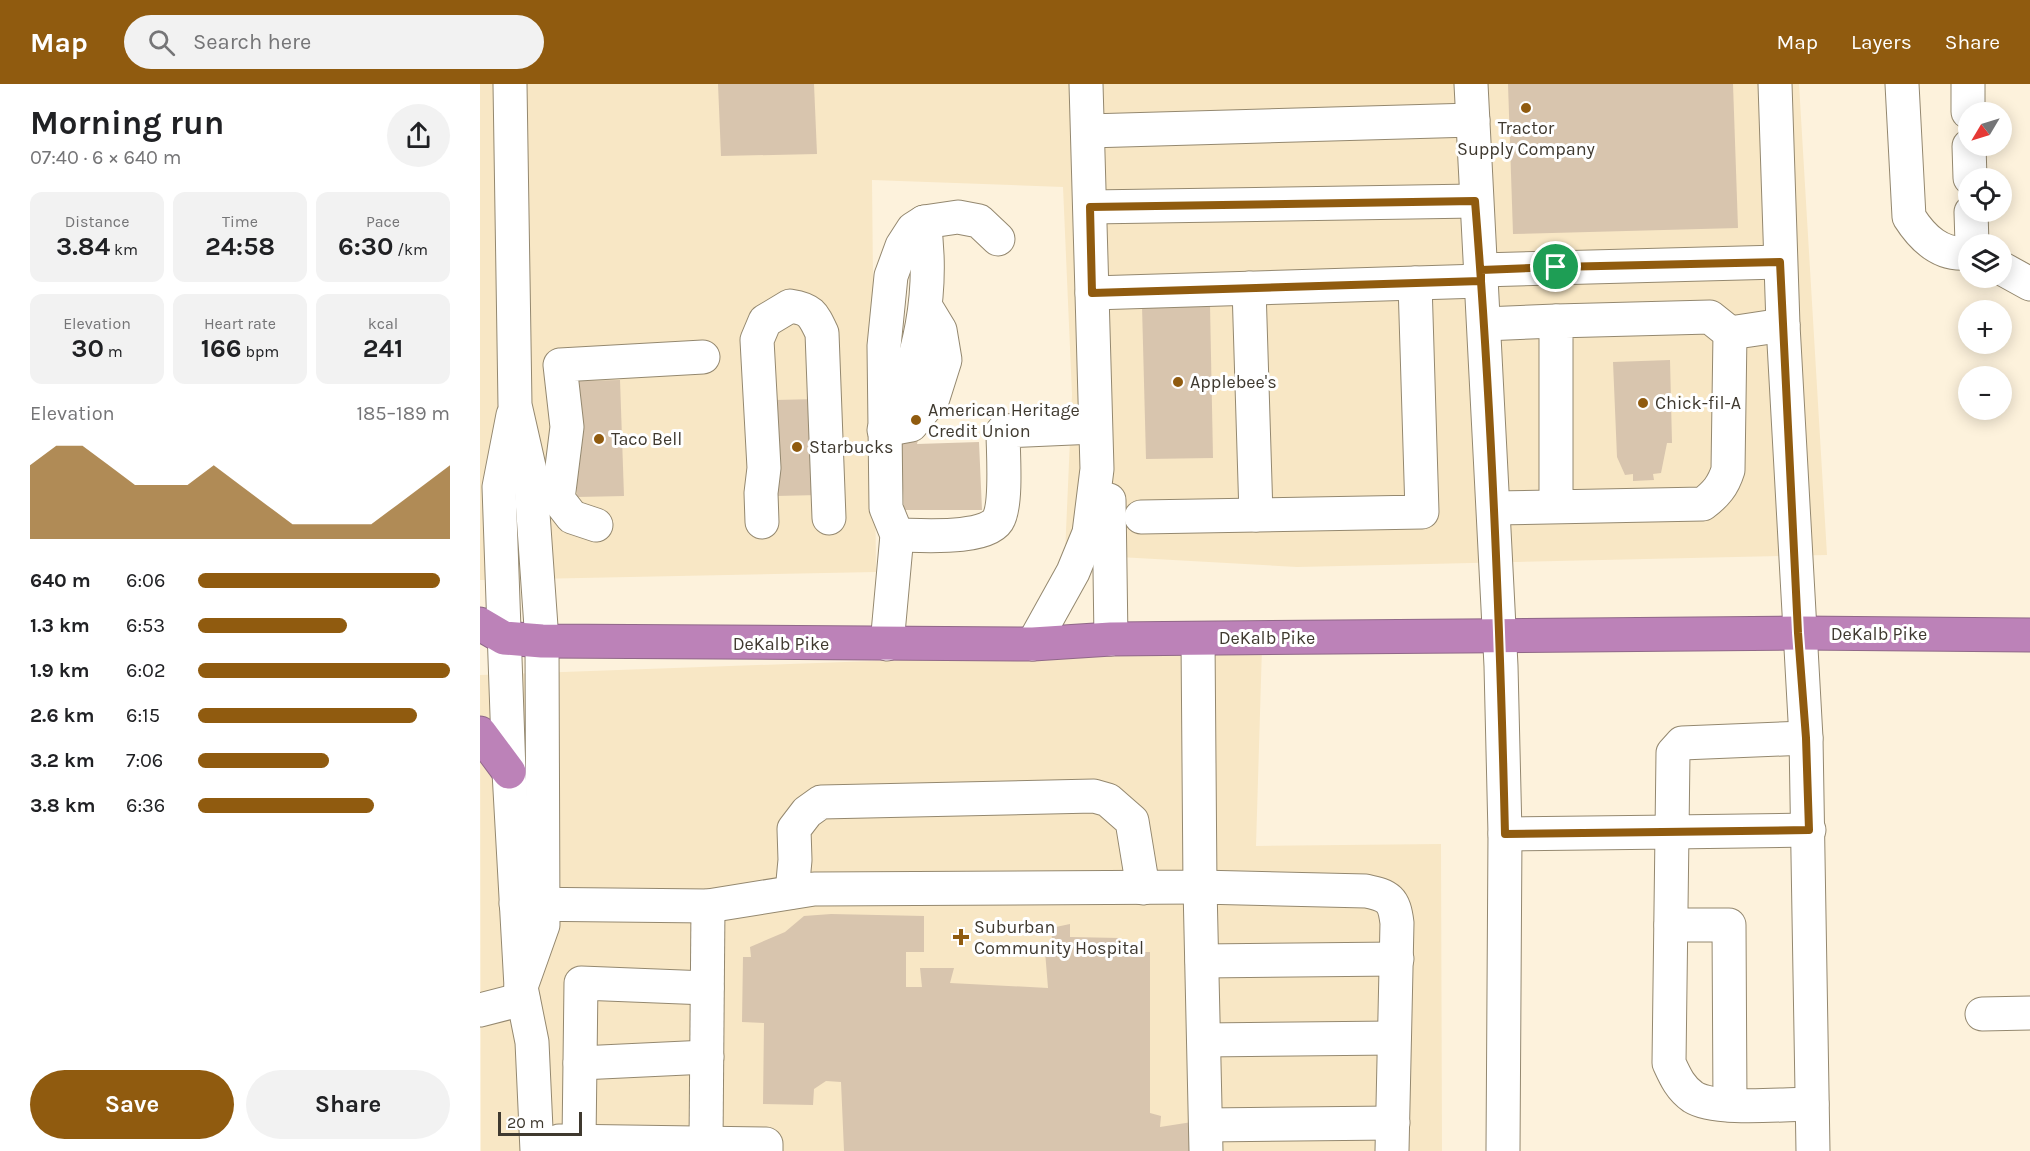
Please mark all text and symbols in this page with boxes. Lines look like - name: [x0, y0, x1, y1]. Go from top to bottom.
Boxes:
- search box: [124, 15, 544, 69]
- text: Map: [30, 26, 88, 59]
- icon: search: [145, 26, 178, 59]
- text: Search here: [193, 29, 311, 55]
- text: Map: [1776, 30, 1818, 54]
- text: Layers: [1851, 30, 1912, 54]
- text: Share: [1945, 30, 2000, 54]
- marker: Tractor Supply Company: [1519, 101, 1533, 115]
- north arrow: [1958, 102, 2012, 156]
- map controls: [1958, 102, 2012, 420]
- text: Morning run: [30, 104, 224, 142]
- button: share: [387, 104, 450, 167]
- place label: Tractor Supply Company: [1457, 117, 1596, 160]
- text: 07:40 · 6 × 640 m: [30, 146, 181, 169]
- button: locate: [1958, 168, 2012, 222]
- text: Distance: [65, 212, 129, 231]
- text: Time: [222, 212, 258, 231]
- text: Pace: [366, 212, 400, 231]
- text: 3.84: [56, 231, 110, 262]
- text: 24:58: [205, 231, 275, 262]
- text: 6:30: [338, 231, 393, 262]
- button: layers: [1958, 234, 2012, 288]
- text: km: [110, 240, 138, 259]
- text: /km: [393, 240, 428, 259]
- pin: [1530, 241, 1581, 292]
- icon: arrive: [1539, 250, 1572, 283]
- button: +: [1958, 300, 2012, 354]
- text: Elevation: [63, 314, 131, 333]
- text: Heart rate: [204, 314, 276, 333]
- text: kcal: [368, 314, 398, 333]
- text: 30: [71, 333, 104, 364]
- text: 166: [201, 333, 242, 364]
- text: 241: [363, 333, 403, 364]
- text: m: [104, 342, 123, 361]
- text: bpm: [242, 342, 279, 361]
- button: −: [1958, 366, 2012, 420]
- place label: Applebee's: [1190, 371, 1277, 393]
- marker: Applebee's: [1171, 375, 1185, 389]
- place label: Chick-fil-A: [1655, 392, 1741, 414]
- marker: Chick-fil-A: [1636, 396, 1650, 410]
- place label: American Heritage Credit Union: [928, 399, 1080, 442]
- text: Elevation: [30, 402, 115, 425]
- text: 185–189 m: [356, 402, 450, 425]
- marker: American Heritage Credit Union: [909, 413, 923, 427]
- place label: Taco Bell: [611, 428, 682, 450]
- marker: Taco Bell: [592, 432, 606, 446]
- place label: Starbucks: [809, 436, 894, 458]
- marker: Starbucks: [790, 440, 804, 454]
- text: 640 m: [30, 569, 91, 592]
- text: 6:06: [126, 569, 165, 592]
- text: 1.3 km: [30, 614, 90, 637]
- text: 6:53: [126, 614, 165, 637]
- street label: DeKalb Pike: [1831, 623, 1927, 645]
- street label: DeKalb Pike: [1219, 627, 1315, 649]
- street label: DeKalb Pike: [733, 633, 829, 655]
- text: 1.9 km: [30, 659, 90, 682]
- text: 6:02: [126, 659, 166, 682]
- text: 2.6 km: [30, 704, 94, 727]
- text: 6:15: [126, 704, 160, 727]
- text: 3.2 km: [30, 749, 95, 772]
- text: 7:06: [126, 749, 163, 772]
- text: 3.8 km: [30, 794, 96, 817]
- text: 6:36: [126, 794, 165, 817]
- place label: Suburban Community Hospital: [974, 916, 1144, 959]
- marker: Suburban Community Hospital: [952, 928, 970, 946]
- button: Save: [30, 1070, 234, 1139]
- button: Share: [246, 1070, 450, 1139]
- scale bar: [498, 1109, 582, 1136]
- text: 20 m: [507, 1113, 545, 1132]

